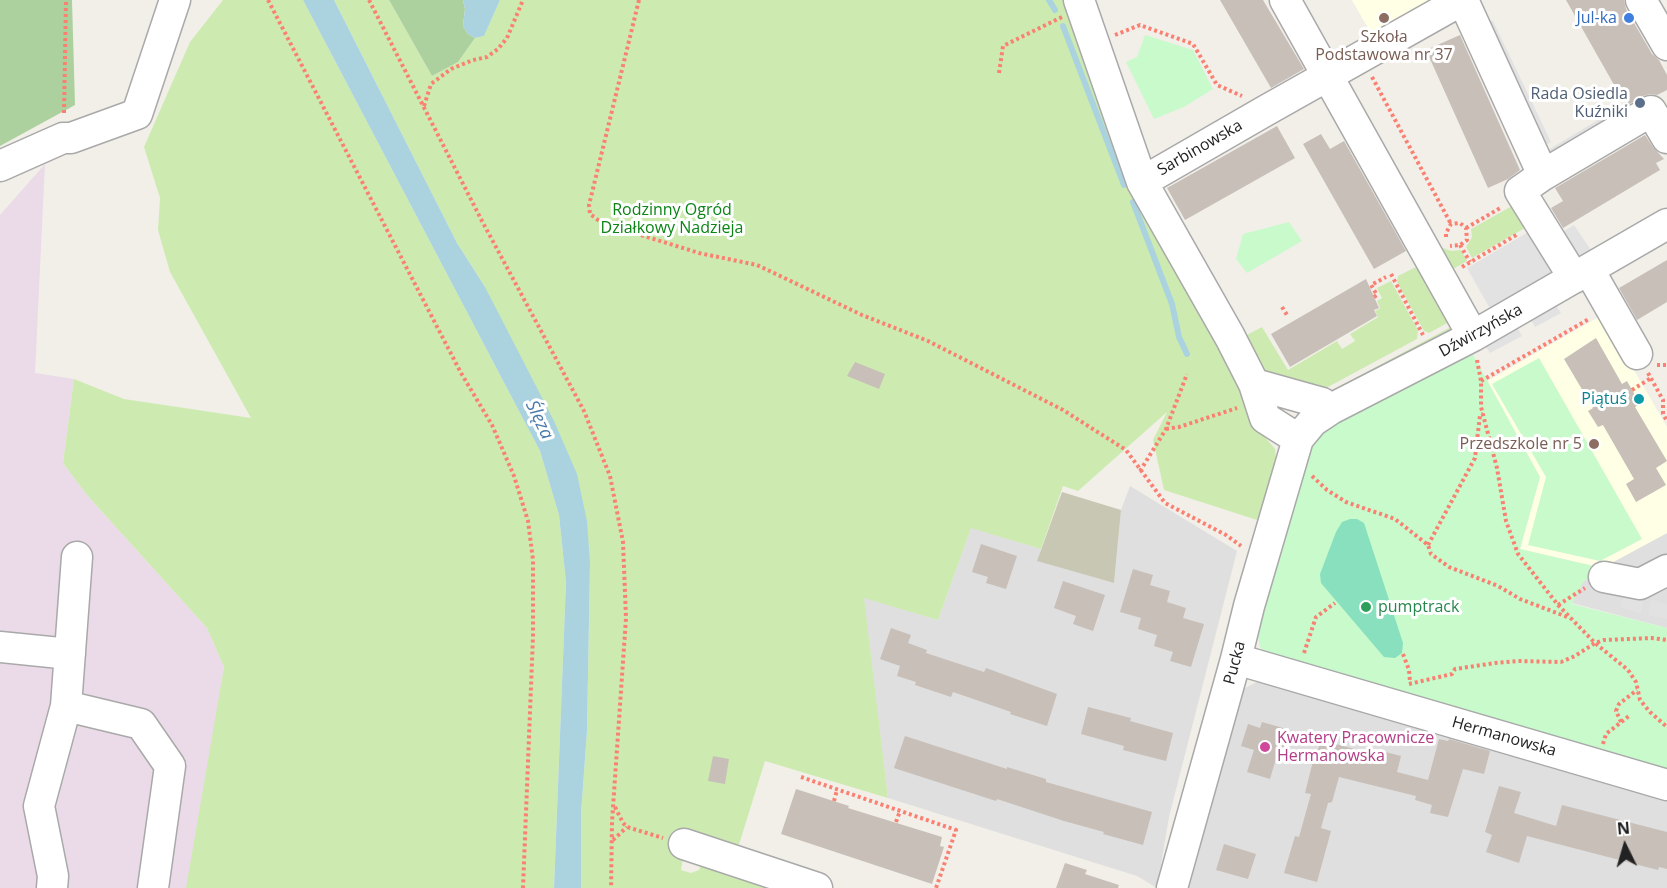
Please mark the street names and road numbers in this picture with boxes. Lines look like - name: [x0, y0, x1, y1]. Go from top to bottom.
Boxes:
- street label: Sarbinowska: [1154, 116, 1246, 180]
- street label: Dźwirzyńska: [1436, 300, 1526, 362]
- street label: Pucka: [1220, 639, 1250, 687]
- street label: Hermanowska: [1450, 713, 1558, 761]

